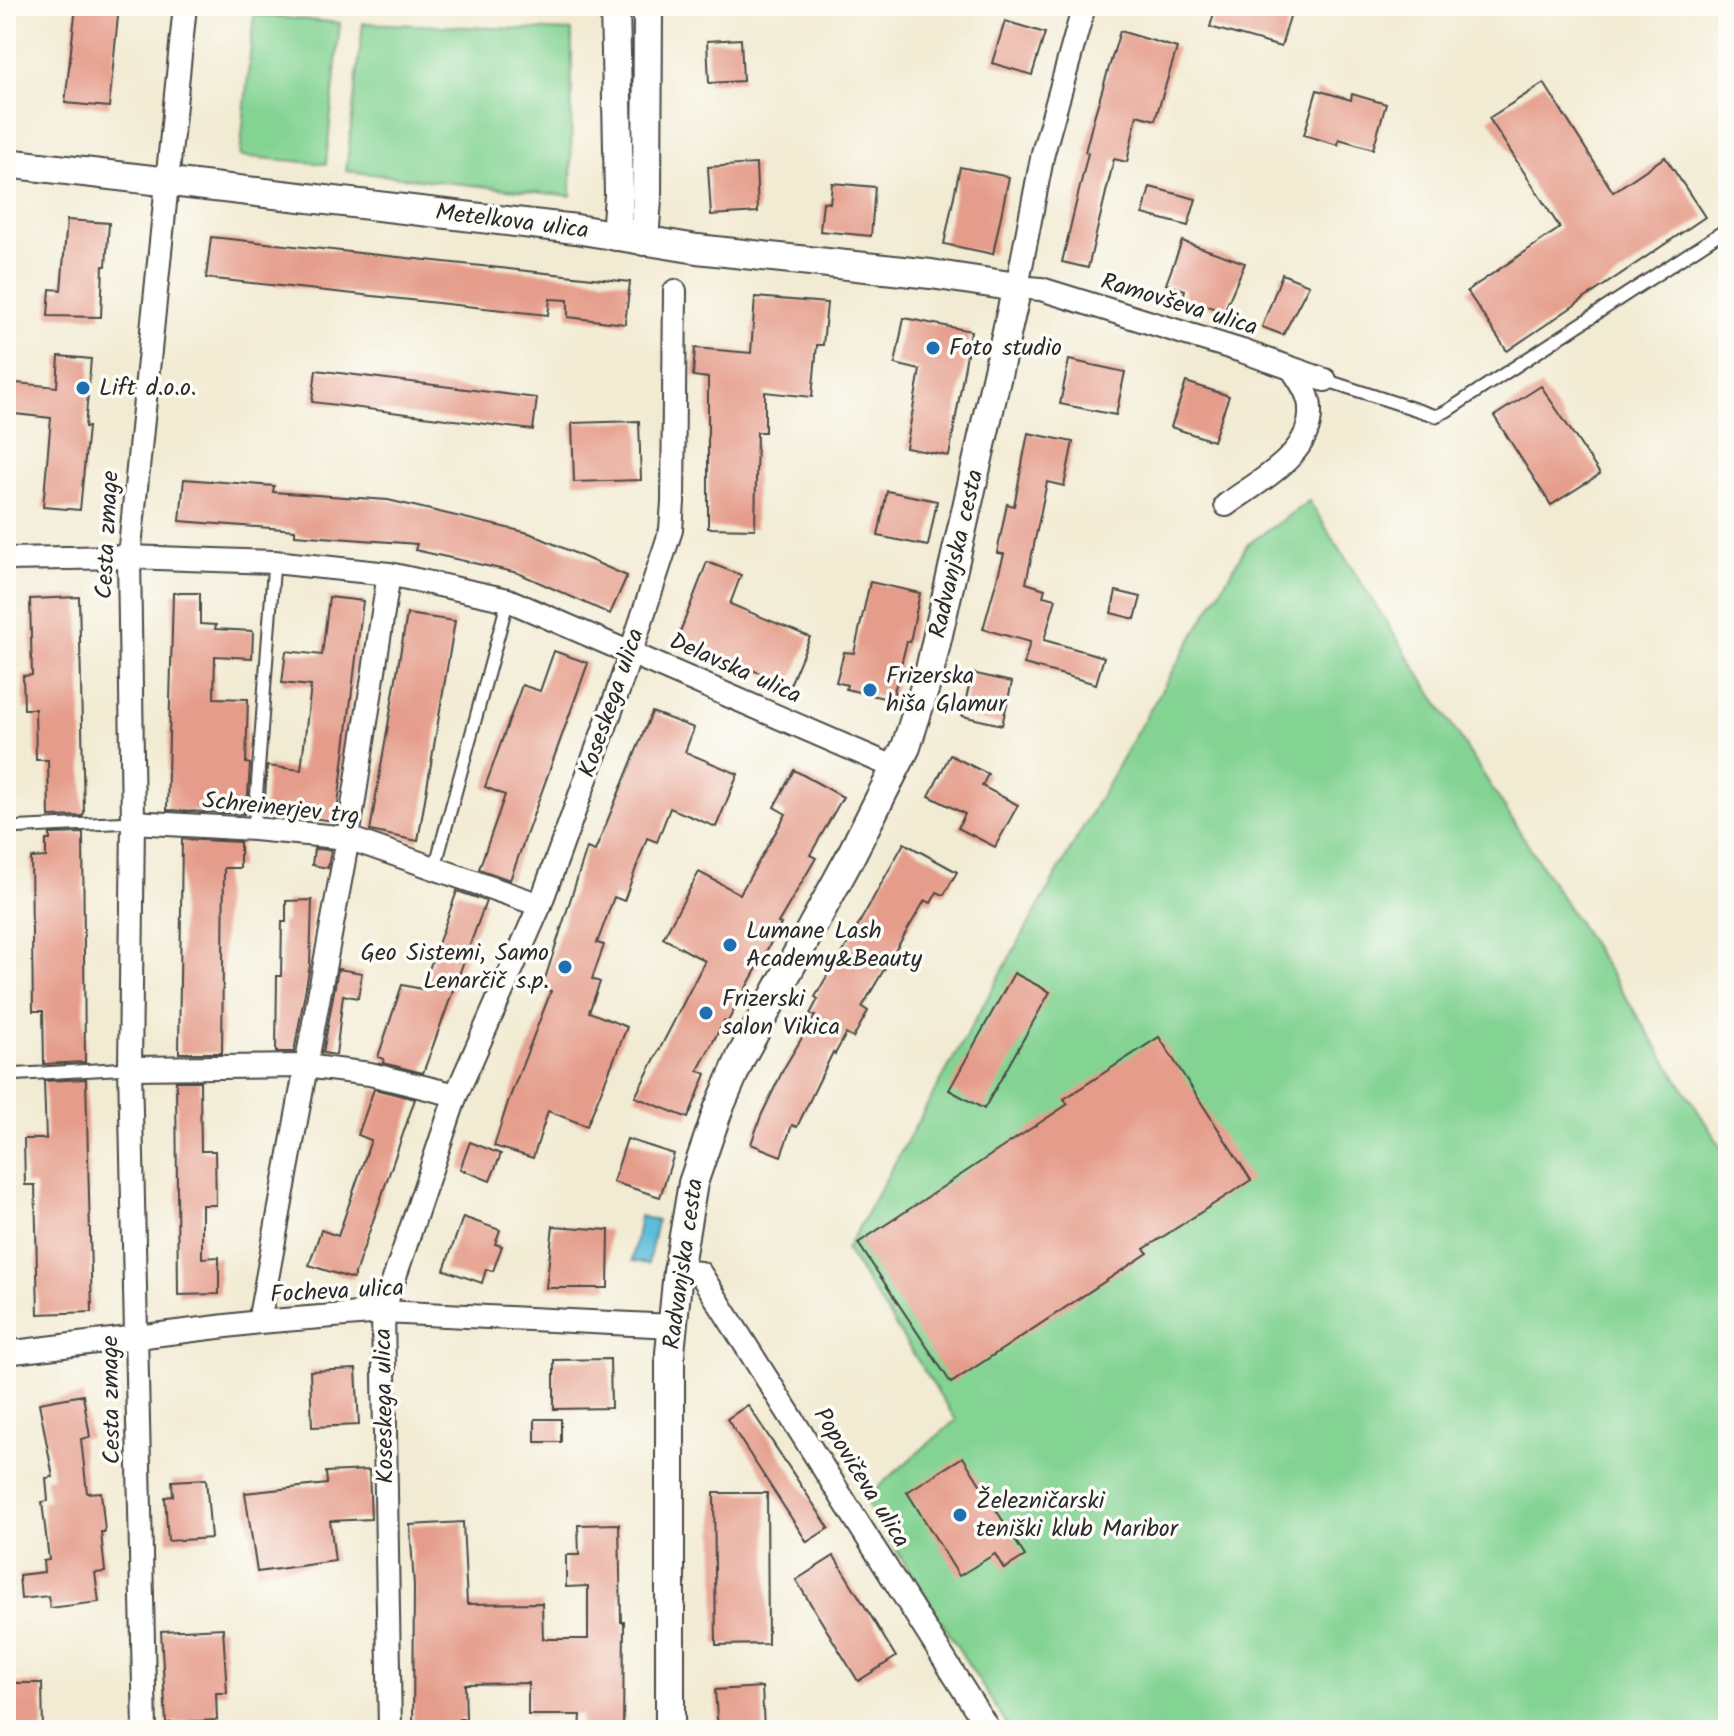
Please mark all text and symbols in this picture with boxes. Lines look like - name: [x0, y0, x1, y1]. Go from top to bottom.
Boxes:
- street label: Metelkova ulica: [433, 193, 591, 251]
- street label: Ramovševa ulica: [1096, 263, 1262, 347]
- place label: Foto studio: [949, 329, 1062, 368]
- marker: Foto studio: [924, 339, 942, 357]
- place label: Lift d.o.o.: [99, 369, 197, 408]
- marker: Lift d.o.o.: [74, 379, 92, 397]
- street label: Radvanjska cesta: [919, 466, 995, 642]
- street label: Cesta zmage: [85, 470, 131, 600]
- street label: Koseskega ulica: [568, 623, 656, 783]
- street label: Delavska ulica: [663, 623, 807, 715]
- place label: Frizerska hiša Glamur: [886, 657, 1008, 724]
- marker: Frizerska hiša Glamur: [861, 681, 879, 699]
- street label: Schreinerjev trg: [201, 781, 361, 837]
- place label: Lumane Lash Academy&Beauty: [746, 912, 923, 979]
- place label: Geo Sistemi, Samo Lenarčič s.p.: [360, 934, 549, 1001]
- marker: Lumane Lash Academy&Beauty: [721, 936, 739, 954]
- marker: Geo Sistemi, Samo Lenarčič s.p.: [556, 958, 574, 976]
- place label: Frizerski salon Vikica: [722, 980, 840, 1047]
- marker: Frizerski salon Vikica: [697, 1004, 715, 1022]
- street label: Radvanjska cesta: [653, 1176, 715, 1352]
- street label: Focheva ulica: [269, 1269, 405, 1315]
- street label: Koseskega ulica: [364, 1328, 406, 1484]
- street label: Cesta zmage: [91, 1335, 133, 1465]
- street label: Popovičeva ulica: [802, 1400, 920, 1556]
- place label: Železničarski teniški klub Maribor: [976, 1482, 1180, 1549]
- marker: Železničarski teniški klub Maribor: [951, 1506, 969, 1524]

